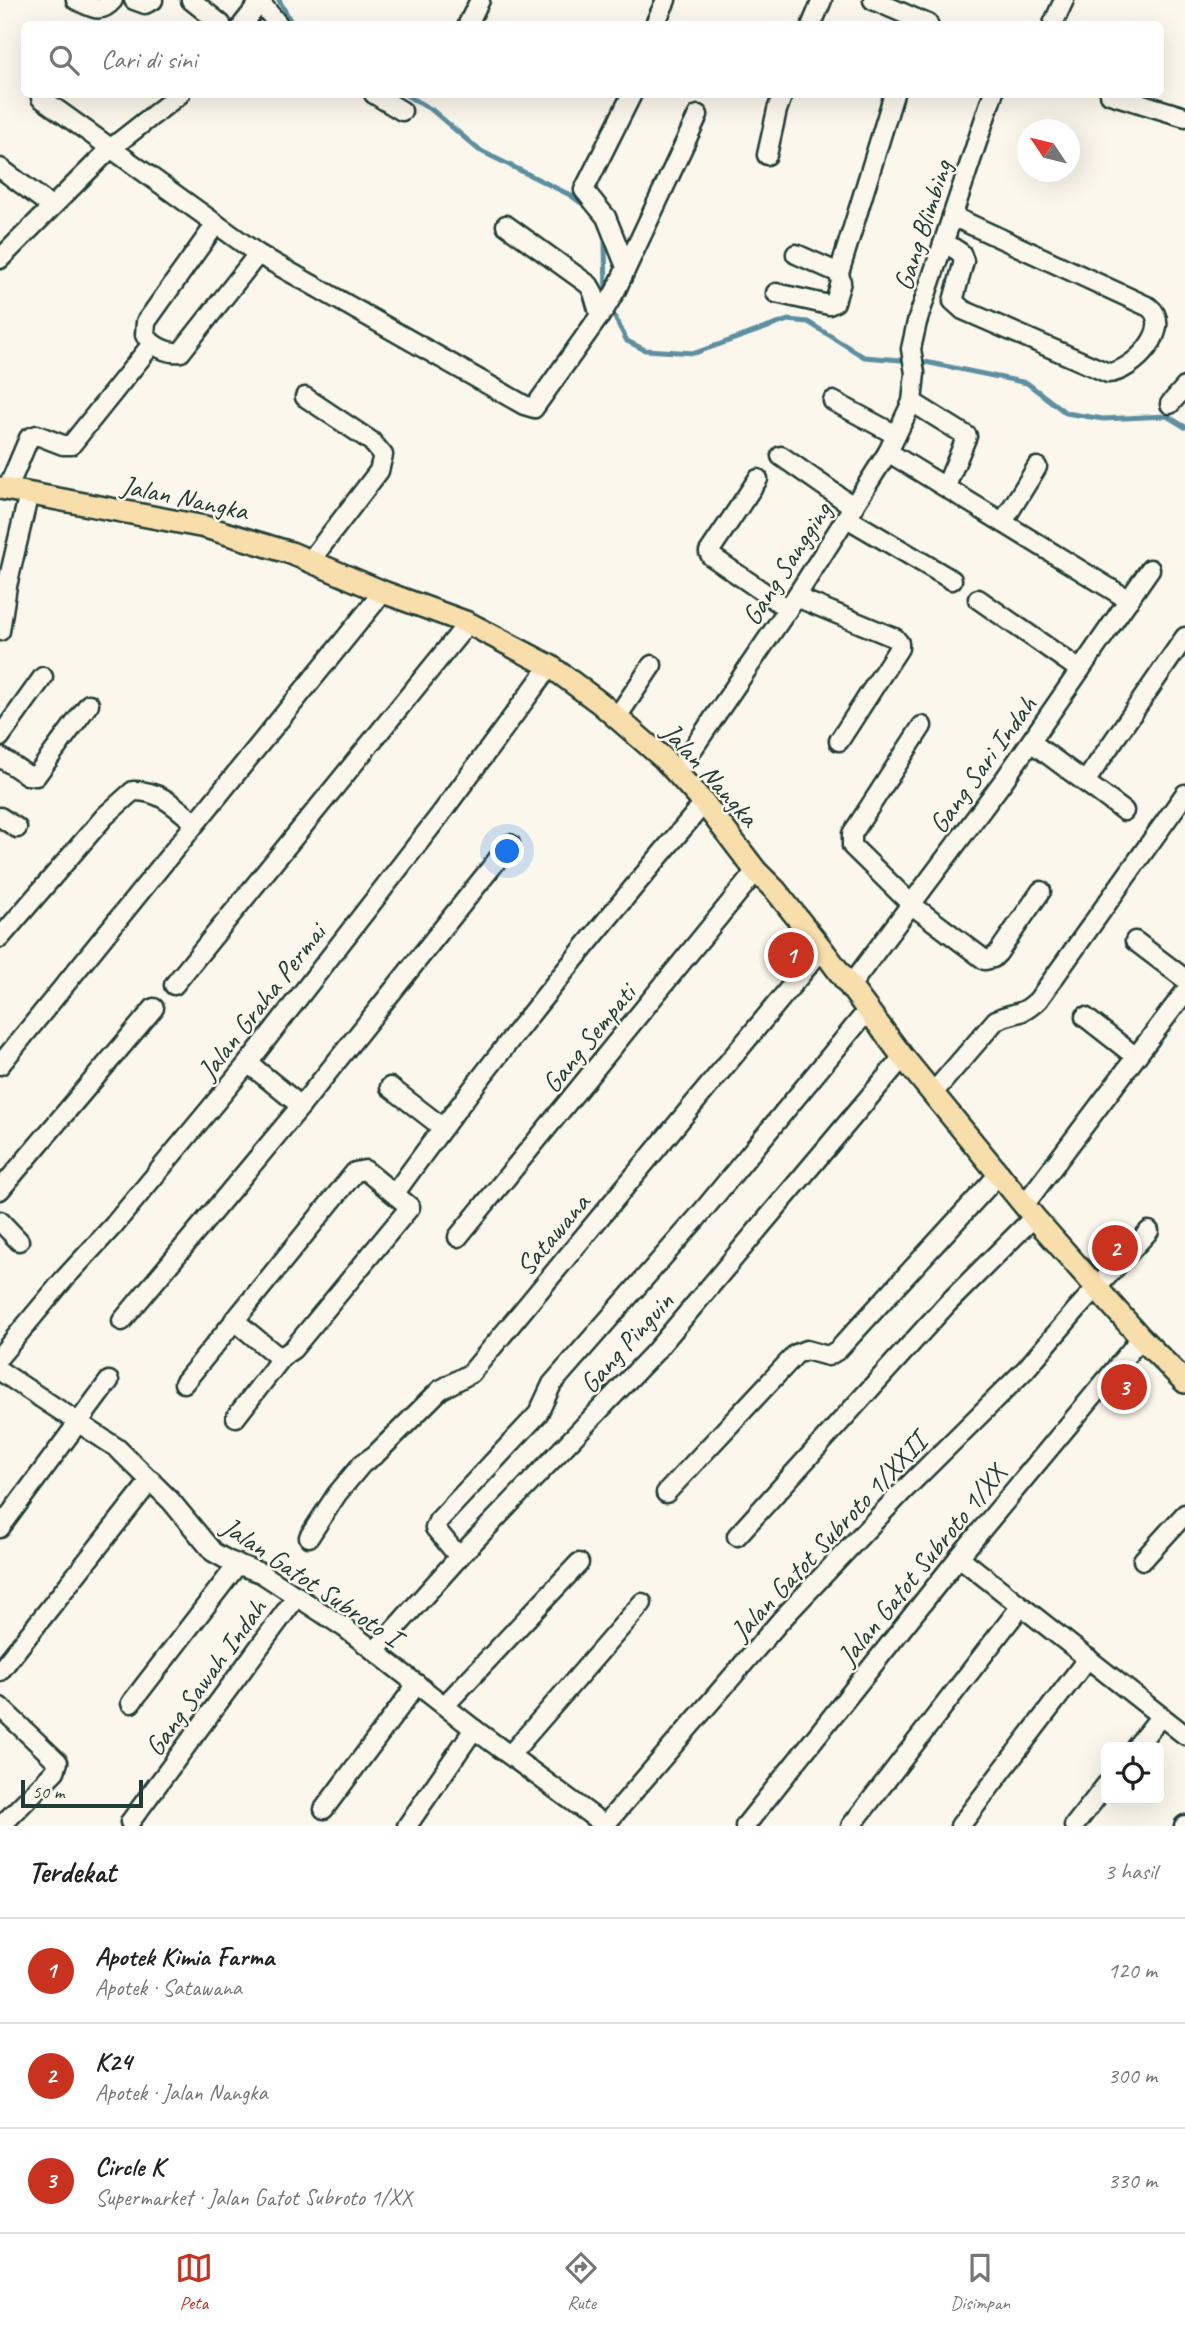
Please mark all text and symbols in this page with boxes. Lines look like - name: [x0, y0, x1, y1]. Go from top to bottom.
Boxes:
- search box: [21, 21, 1164, 98]
- icon: search: [45, 41, 83, 79]
- text: Cari di sini: [101, 43, 197, 76]
- north arrow: [1017, 119, 1080, 182]
- street label: Gang Blimbing: [885, 154, 960, 295]
- street label: Jalan Nangka: [117, 467, 253, 528]
- street label: Gang Sangging: [734, 494, 840, 632]
- street label: Gang Sari Indah: [921, 688, 1044, 840]
- street label: Jalan Nangka: [653, 714, 768, 835]
- your location: [490, 834, 524, 868]
- street label: Jalan Graha Permai: [189, 914, 335, 1088]
- pin: 1: [768, 929, 814, 981]
- street label: Gang Sempati: [534, 974, 645, 1100]
- street label: Satawana: [508, 1185, 598, 1283]
- pin: 2: [1092, 1222, 1138, 1274]
- street label: Gang Pinguin: [572, 1284, 681, 1400]
- pin: 3: [1101, 1361, 1147, 1413]
- street label: Jalan Gatot Subroto 1/XXII: [723, 1425, 933, 1647]
- street label: Jalan Gatot Subroto 1/XX: [829, 1457, 1013, 1671]
- street label: Jalan Gatot Subroto I: [214, 1507, 413, 1657]
- street label: Gang Sawah Indah: [137, 1590, 275, 1763]
- map controls: [1101, 1742, 1164, 1805]
- button: locate: [1101, 1742, 1164, 1805]
- scale bar: [21, 1777, 144, 1809]
- text: 50 m: [32, 1780, 64, 1804]
- text: Terdekat: [28, 1853, 116, 1891]
- text: 3 hasil: [1104, 1857, 1157, 1886]
- text: Apotek Kimia Farma: [95, 1940, 274, 1973]
- text: 1: [46, 1956, 56, 1985]
- text: 120 m: [1108, 1956, 1157, 1985]
- text: Apotek · Satawana: [95, 1973, 242, 2002]
- text: K24: [95, 2045, 132, 2078]
- text: 2: [46, 2061, 56, 2090]
- text: 300 m: [1108, 2061, 1157, 2090]
- text: Apotek · Jalan Nangka: [95, 2078, 268, 2107]
- text: Circle K: [95, 2150, 164, 2183]
- text: 3: [46, 2166, 56, 2195]
- text: 330 m: [1108, 2166, 1157, 2195]
- text: Supermarket · Jalan Gatot Subroto 1/XX: [95, 2183, 412, 2212]
- tab: Peta: [175, 2249, 213, 2315]
- tab: Rute: [562, 2249, 600, 2315]
- tab: Disimpan: [950, 2249, 1010, 2315]

